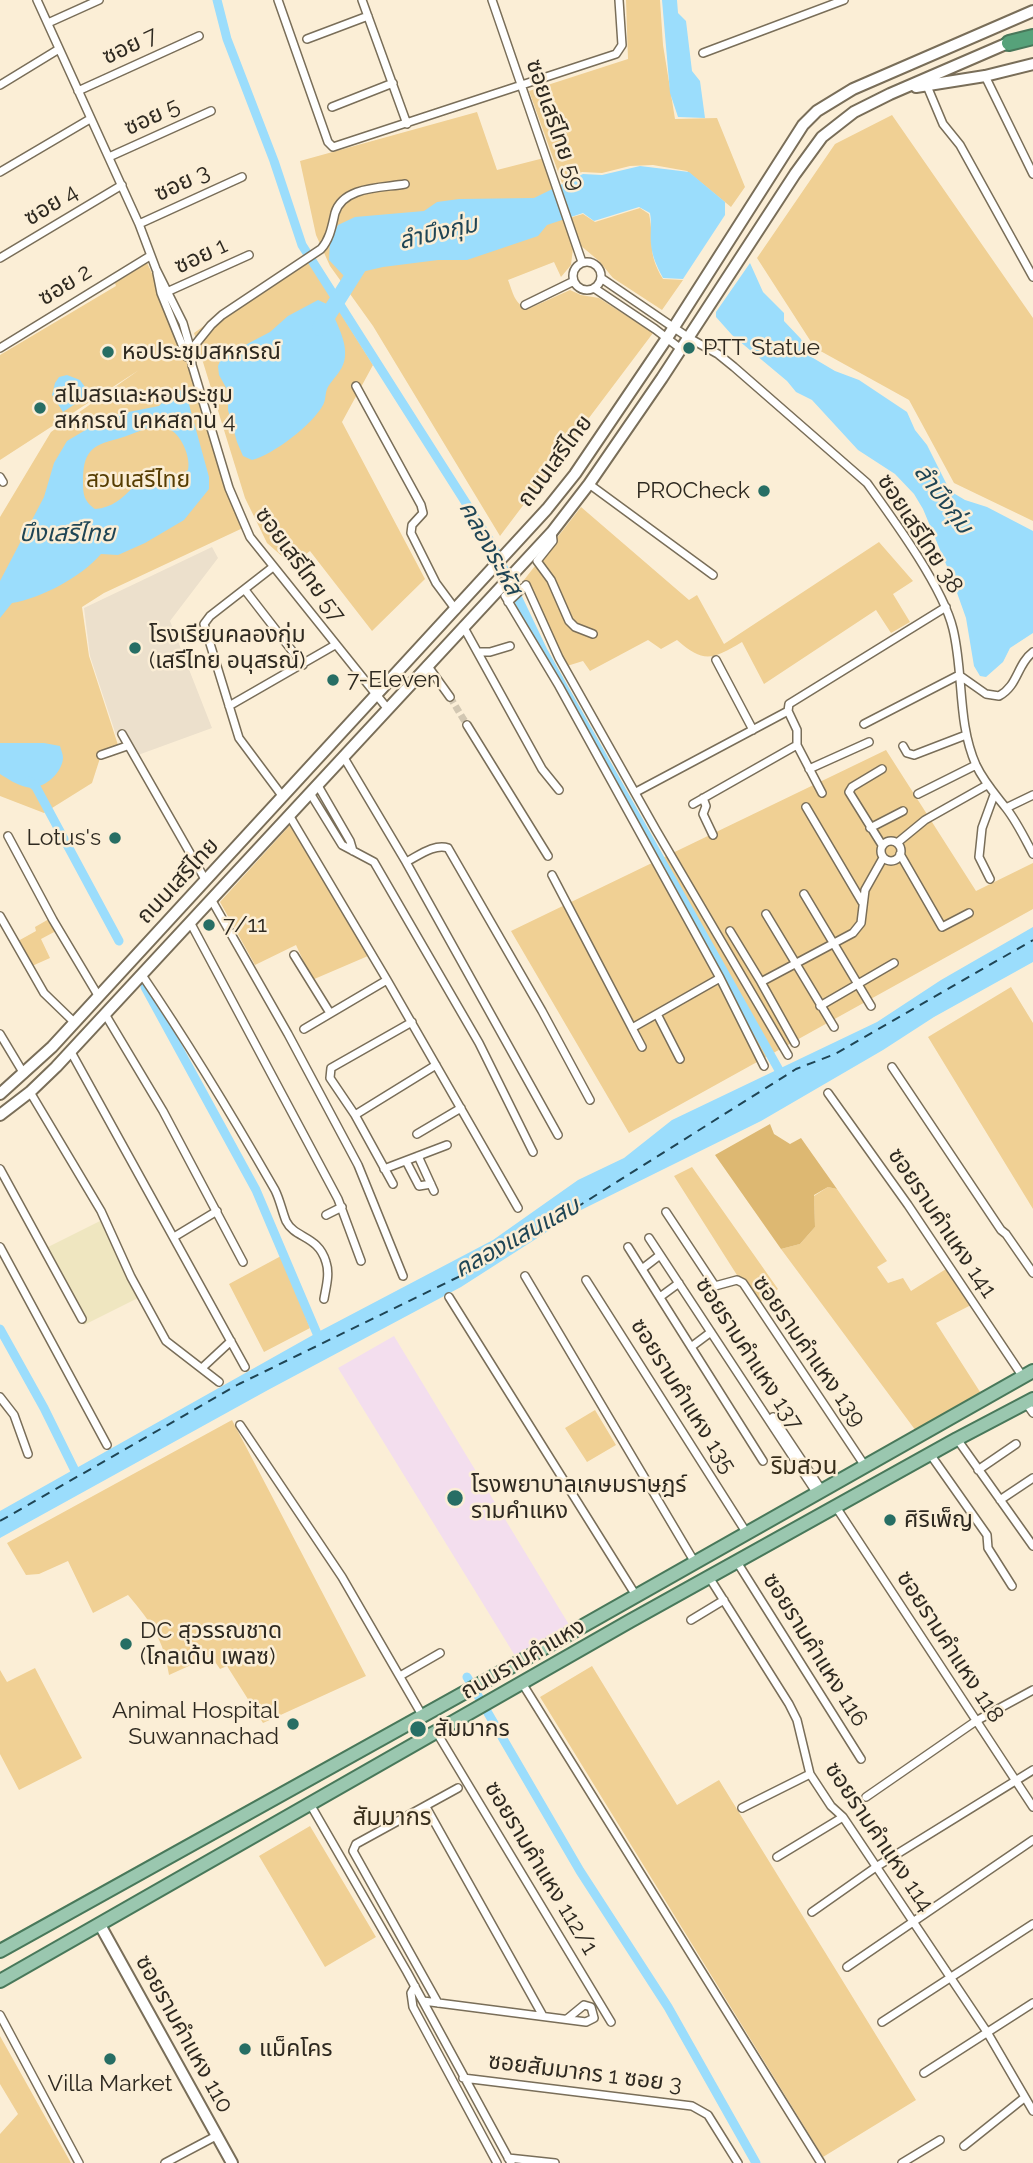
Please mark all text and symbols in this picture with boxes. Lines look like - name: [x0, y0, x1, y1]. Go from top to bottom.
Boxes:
- street label: ซอย 7: [98, 21, 162, 71]
- street label: ซอยเสรีไทย 59: [520, 56, 590, 194]
- street label: ซอย 5: [120, 92, 184, 142]
- street label: ซอย 3: [150, 158, 214, 208]
- street label: ซอย 4: [19, 178, 83, 232]
- water label: ลำบึงกุ่ม: [396, 210, 480, 256]
- street label: ซอย 1: [170, 232, 232, 280]
- street label: ซอย 2: [33, 258, 97, 312]
- place label: PTT Statue: [703, 334, 820, 362]
- place label: หอประชุมสหกรณ์: [122, 338, 281, 366]
- marker: PTT Statue: [681, 340, 697, 356]
- marker: หอประชุมสหกรณ์: [100, 344, 116, 360]
- place label: สโมสรและหอประชุม สหกรณ์ เคหสถาน 4: [54, 381, 235, 435]
- marker: สโมสรและหอประชุม สหกรณ์ เคหสถาน 4: [32, 400, 48, 416]
- street label: ถนนเสรีไทย: [512, 410, 598, 512]
- water label: ลำบึงกุ่ม: [907, 458, 979, 540]
- park label: สวนเสรีไทย: [86, 466, 190, 494]
- street label: ซอยเสรีไทย 38: [871, 469, 969, 599]
- place label: PROCheck: [636, 477, 750, 505]
- marker: PROCheck: [756, 483, 772, 499]
- water label: คลองระหัส: [452, 496, 528, 600]
- street label: ซอยเสรีไทย 57: [249, 502, 351, 628]
- water label: บึงเสรีไทย: [19, 520, 115, 548]
- place label: โรงเรียนคลองกุ่ม (เสรีไทย อนุสรณ์): [149, 621, 306, 675]
- marker: โรงเรียนคลองกุ่ม (เสรีไทย อนุสรณ์): [127, 640, 143, 656]
- place label: 7-Eleven: [347, 666, 441, 694]
- marker: 7-Eleven: [325, 672, 341, 688]
- place label: Lotus's: [26, 824, 101, 852]
- marker: Lotus's: [107, 830, 123, 846]
- street label: ถนนเสรีไทย: [131, 832, 225, 930]
- place label: 7/11: [223, 911, 267, 939]
- marker: 7/11: [201, 917, 217, 933]
- street label: ซอยรามคำแหง 141: [882, 1143, 1002, 1303]
- water label: คลองแสนแสบ: [449, 1192, 585, 1284]
- street label: ซอยรามคำแหง 139: [747, 1270, 871, 1432]
- street label: ซอยรามคำแหง 137: [689, 1272, 809, 1436]
- street label: ซอยรามคำแหง 135: [624, 1314, 742, 1478]
- district label: ริมสวน: [771, 1453, 837, 1481]
- place label: โรงพยาบาลเกษมราษฎร์ รามคำแหง: [471, 1471, 687, 1525]
- marker: โรงพยาบาลเกษมราษฎร์ รามคำแหง: [445, 1488, 465, 1508]
- place label: ศิริเพ็ญ: [904, 1506, 973, 1534]
- marker: ศิริเพ็ญ: [882, 1512, 898, 1528]
- street label: ซอยรามคำแหง 118: [891, 1566, 1009, 1728]
- street label: ซอยรามคำแหง 116: [757, 1568, 873, 1732]
- street label: ถนนรามคำแหง: [456, 1612, 590, 1706]
- place label: DC สุวรรณชาด (โกลเด้น เพลซ): [140, 1617, 282, 1671]
- marker: DC สุวรรณชาด (โกลเด้น เพลซ): [118, 1636, 134, 1652]
- place label: Animal Hospital Suwannachad: [112, 1697, 279, 1751]
- place label: สัมมากร: [434, 1715, 510, 1743]
- marker: Animal Hospital Suwannachad: [285, 1716, 301, 1732]
- marker: สัมมากร: [408, 1719, 428, 1739]
- street label: ซอยรามคำแหง 114: [819, 1757, 939, 1917]
- street label: ซอยรามคำแหง 112/1: [478, 1776, 604, 1960]
- district label: สัมมากร: [352, 1804, 432, 1832]
- street label: ซอยรามคำแหง 110: [129, 1950, 239, 2118]
- place label: แม็คโคร: [259, 2035, 333, 2063]
- marker: แม็คโคร: [237, 2041, 253, 2057]
- street label: ซอยสัมมากร 1 ซอย 3: [487, 2047, 683, 2099]
- marker: Villa Market: [102, 2051, 118, 2067]
- place label: Villa Market: [48, 2070, 172, 2098]

